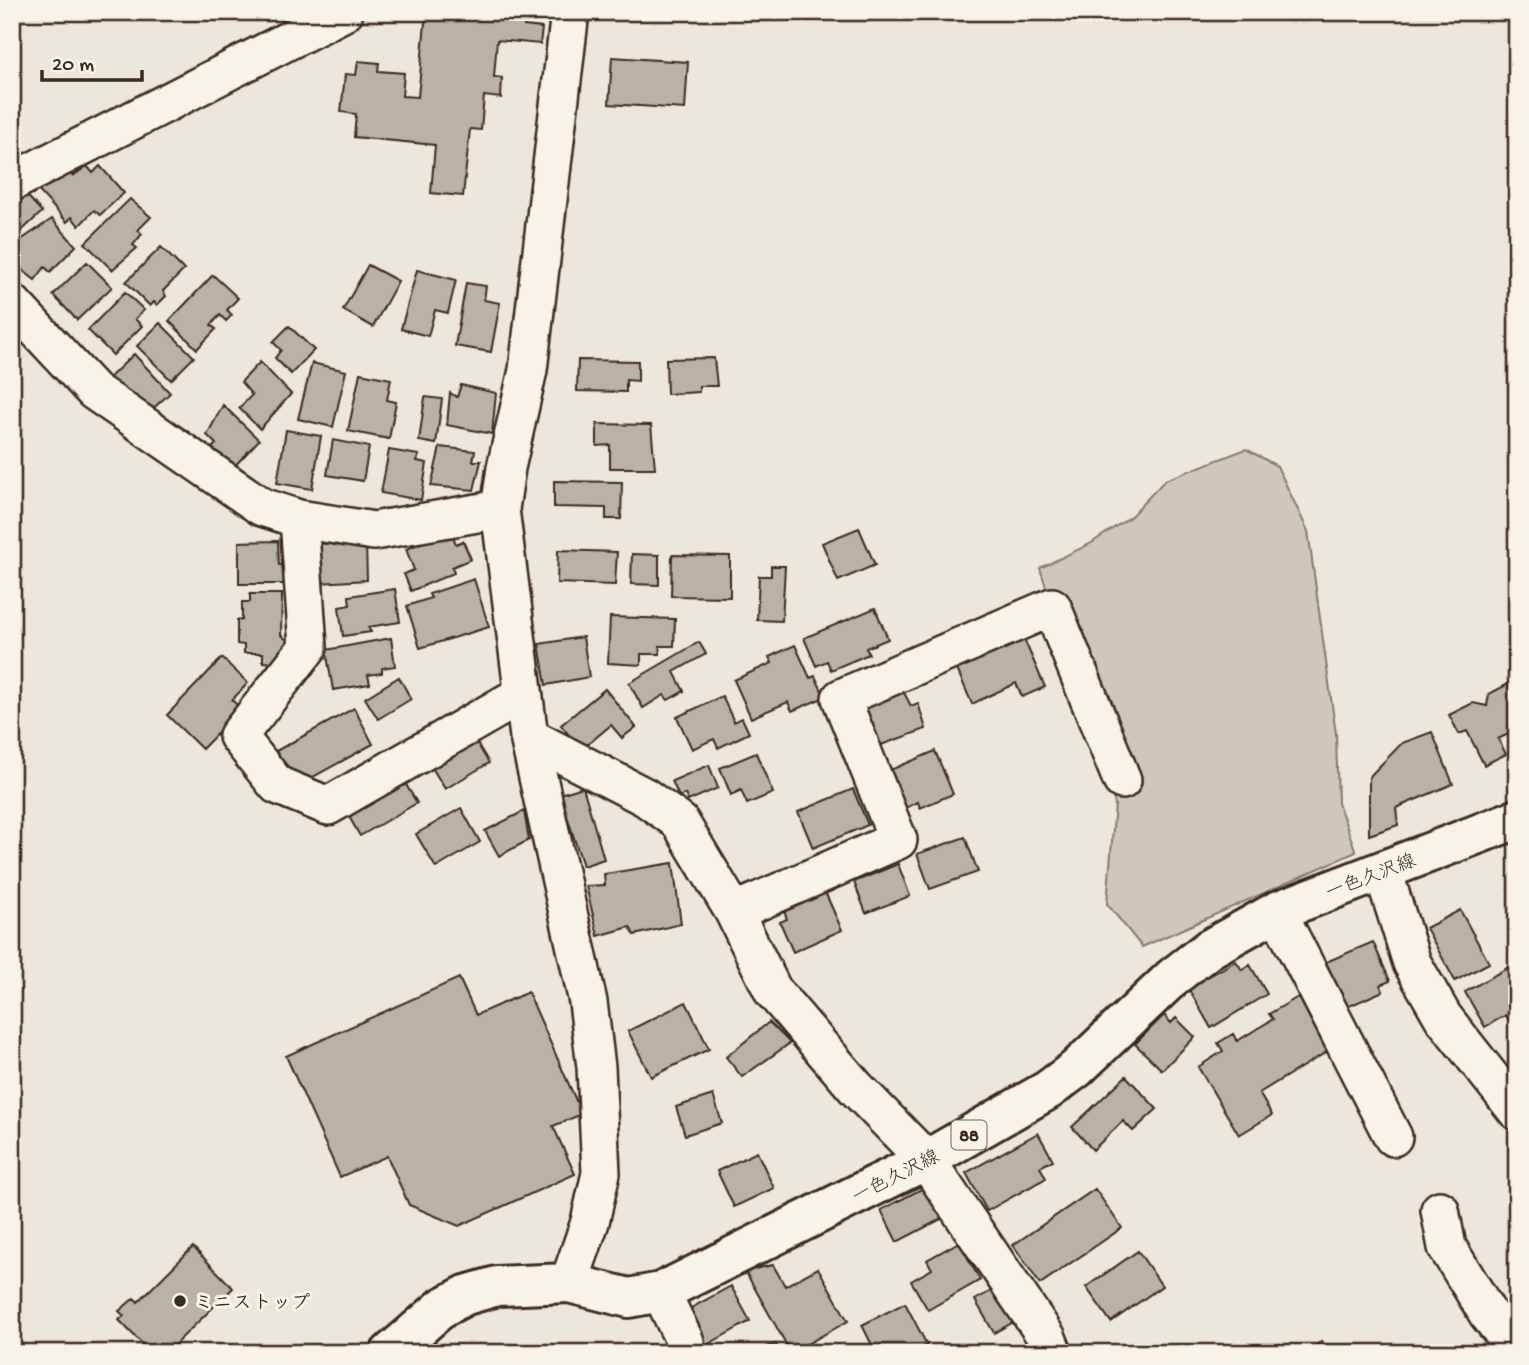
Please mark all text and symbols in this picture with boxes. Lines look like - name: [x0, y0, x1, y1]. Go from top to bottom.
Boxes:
- scale bar: [42, 38, 142, 82]
- text: 20 m: [52, 54, 94, 79]
- street label: 一色久沢線: [1322, 850, 1420, 906]
- road number: 88: [951, 1120, 986, 1150]
- street label: 一色久沢線: [849, 1145, 944, 1210]
- place label: ミニストップ: [194, 1292, 310, 1316]
- marker: ミニストップ: [172, 1293, 188, 1309]

